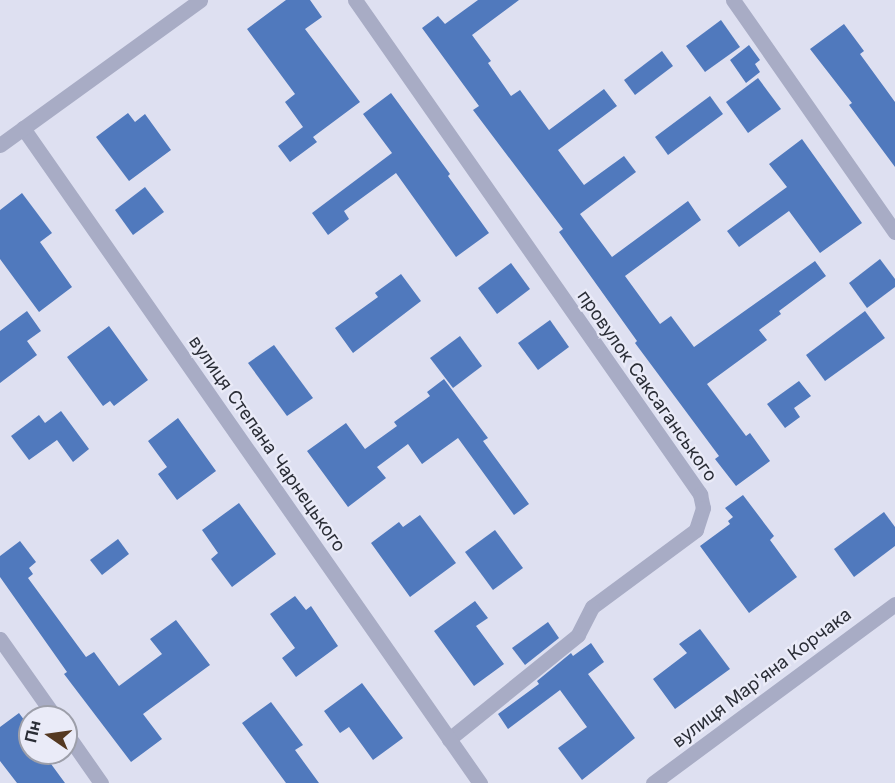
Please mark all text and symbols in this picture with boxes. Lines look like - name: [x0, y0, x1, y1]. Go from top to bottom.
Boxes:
- street label: провулок Саксаганського: [573, 286, 721, 486]
- street label: вулиця Степана Чарнецького: [184, 332, 350, 556]
- street label: вулиця Мар'яна Корчака: [668, 604, 856, 752]
- north arrow: [18, 705, 78, 765]
- text: Пн: [20, 718, 45, 744]

